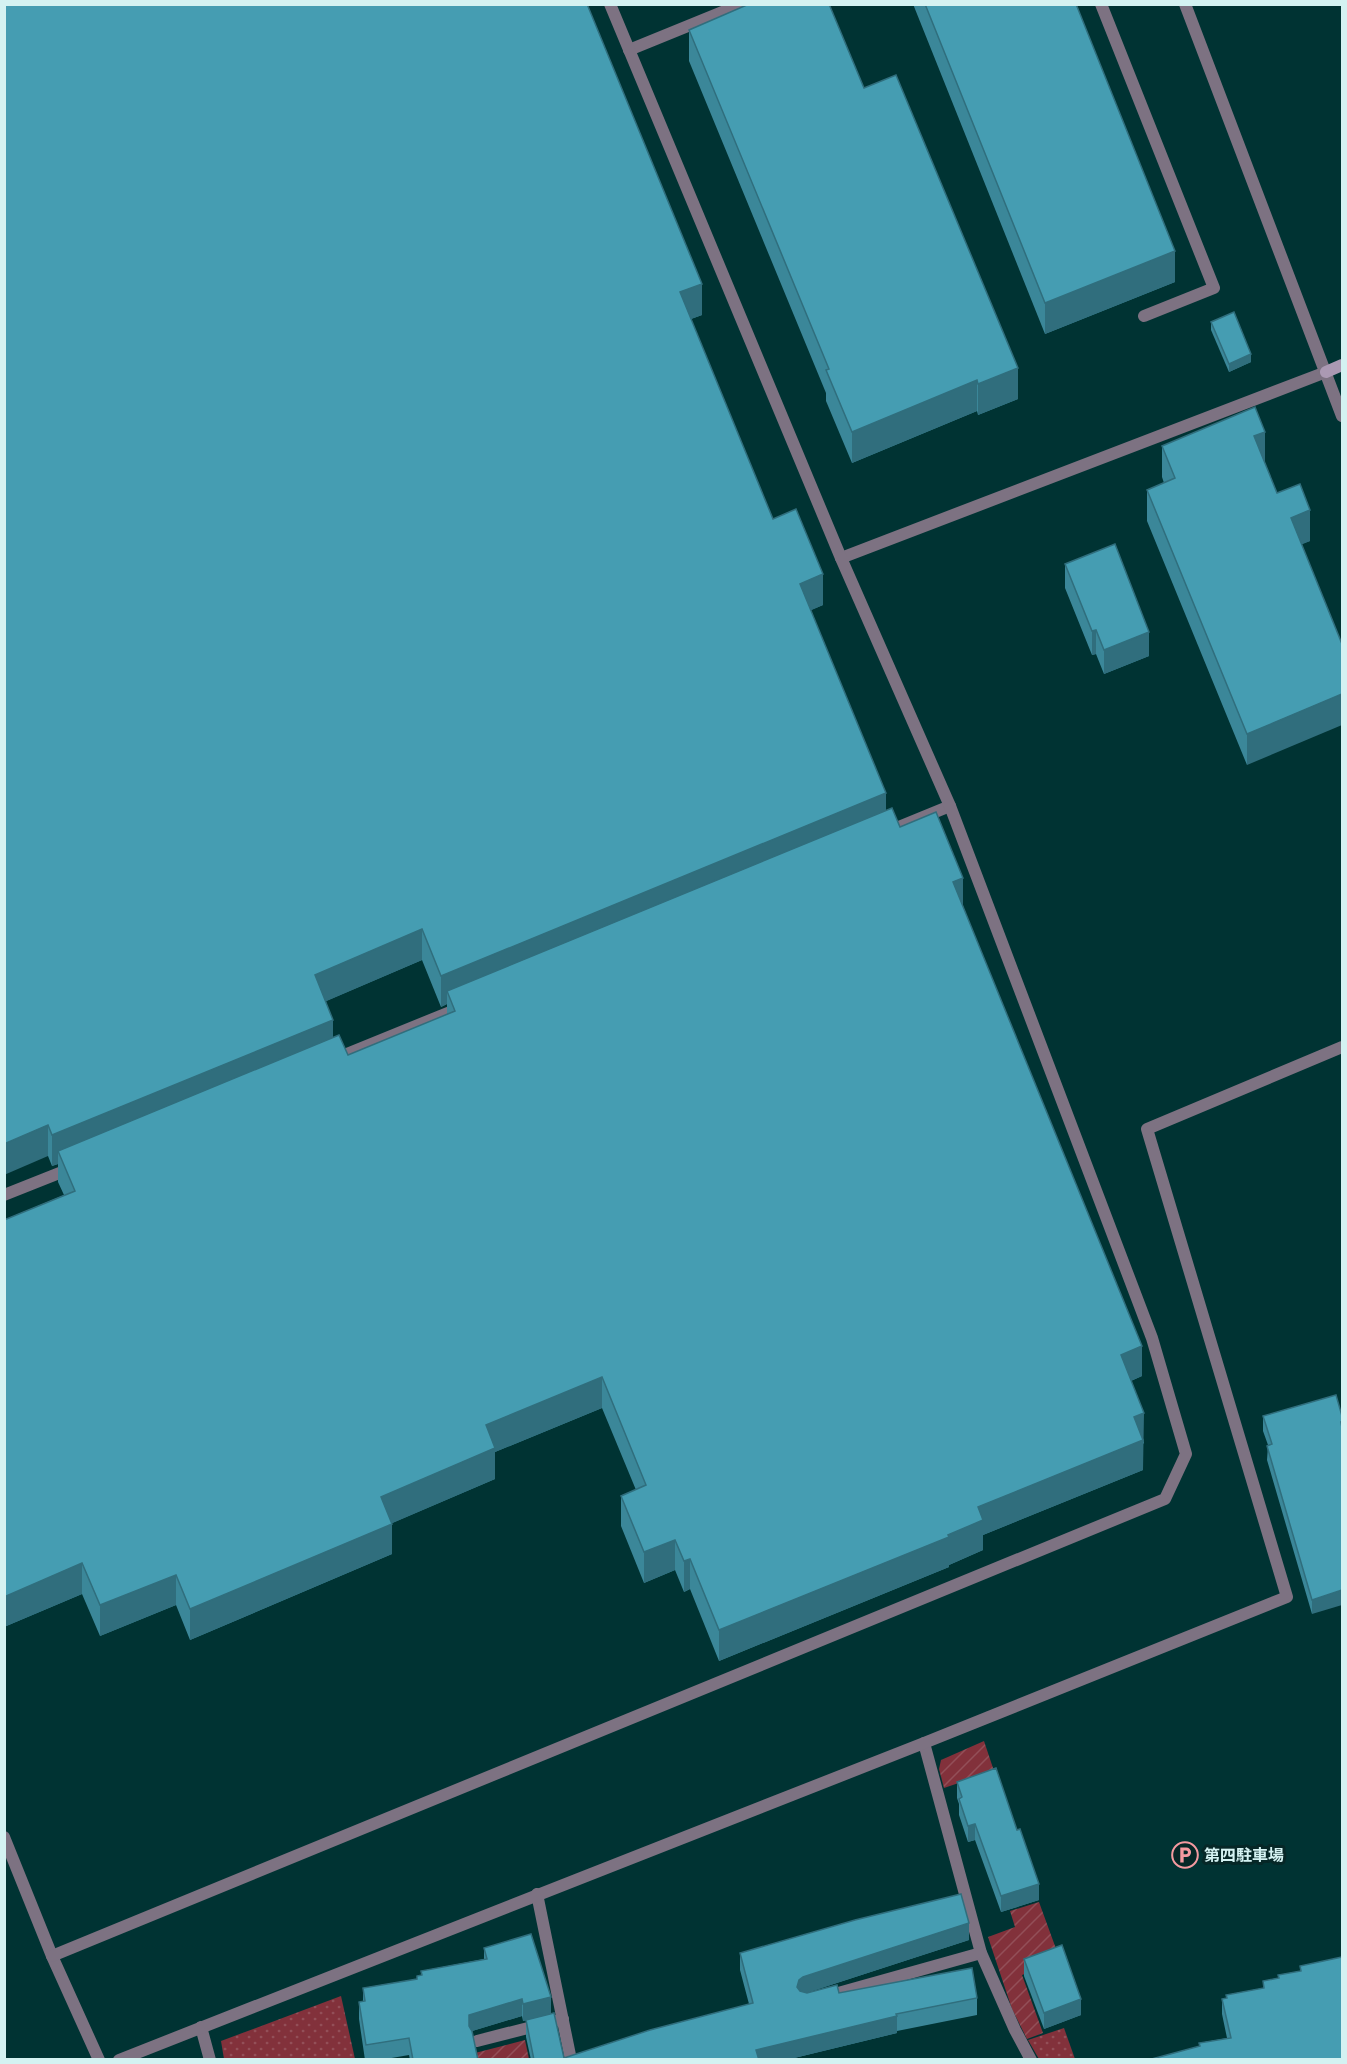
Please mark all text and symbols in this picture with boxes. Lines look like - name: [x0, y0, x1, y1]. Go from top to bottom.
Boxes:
- parking icon: 第四駐車場: [1170, 1840, 1200, 1870]
- place label: 第四駐車場: [1204, 1845, 1284, 1864]

